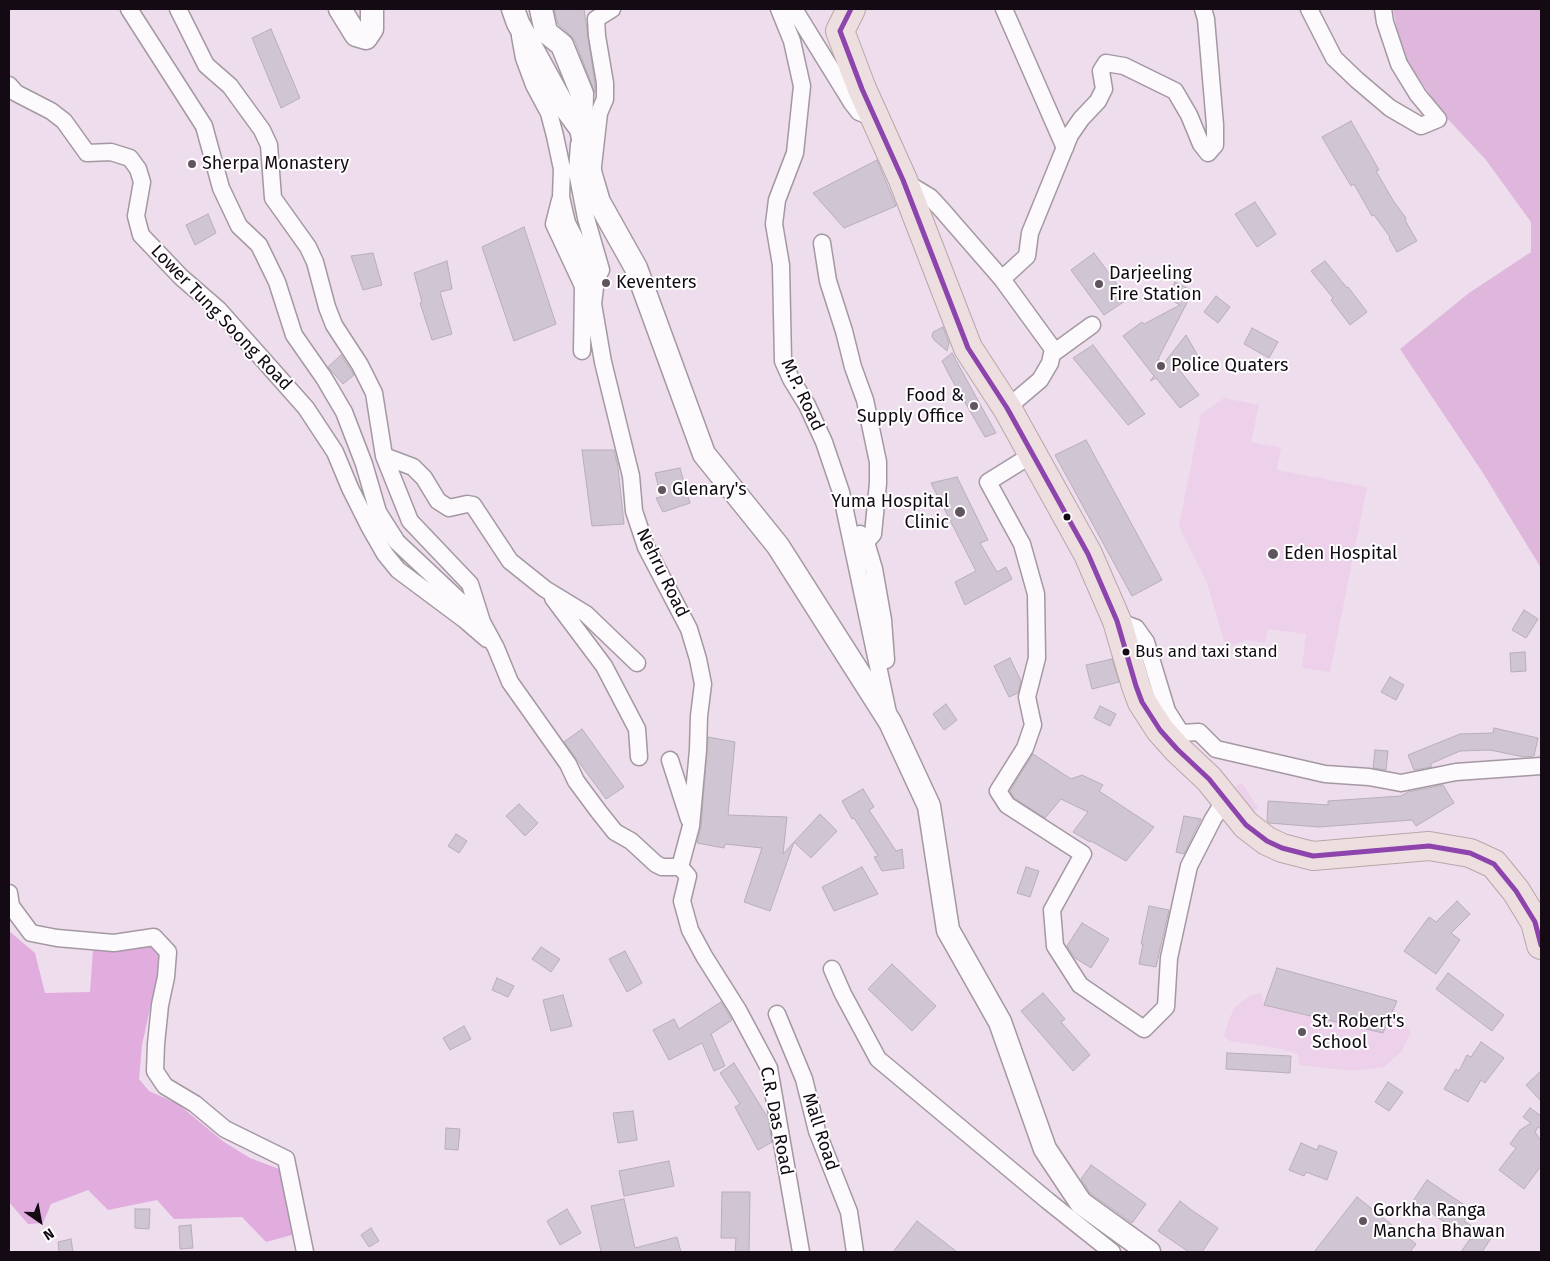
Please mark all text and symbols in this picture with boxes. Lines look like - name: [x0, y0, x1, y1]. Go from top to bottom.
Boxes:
- place label: Sherpa Monastery: [202, 153, 349, 175]
- marker: Sherpa Monastery: [186, 158, 198, 170]
- street label: Lower Tung Soong Road: [146, 241, 296, 395]
- place label: Darjeeling Fire Station: [1109, 263, 1202, 306]
- place label: Keventers: [616, 272, 696, 294]
- marker: Keventers: [600, 277, 612, 289]
- marker: Darjeeling Fire Station: [1093, 278, 1105, 290]
- street label: M.P. Road: [776, 355, 828, 435]
- place label: Police Quaters: [1171, 355, 1288, 377]
- marker: Police Quaters: [1155, 360, 1167, 372]
- place label: Food & Supply Office: [857, 385, 964, 428]
- marker: Food & Supply Office: [968, 400, 980, 412]
- place label: Glenary's: [672, 479, 747, 501]
- marker: Glenary's: [656, 484, 668, 496]
- place label: Yuma Hospital Clinic: [831, 491, 949, 534]
- marker: Yuma Hospital Clinic: [953, 505, 967, 519]
- unlabelled marker: [1062, 512, 1072, 522]
- street label: Nehru Road: [631, 525, 693, 621]
- place label: Eden Hospital: [1284, 543, 1397, 565]
- marker: Eden Hospital: [1266, 547, 1280, 561]
- place label: Bus and taxi stand: [1135, 642, 1278, 662]
- marker: Bus and taxi stand: [1121, 647, 1131, 657]
- place label: St. Robert's School: [1312, 1011, 1404, 1054]
- marker: St. Robert's School: [1296, 1026, 1308, 1038]
- street label: C.R. Das Road: [755, 1065, 797, 1177]
- street label: Mall Road: [797, 1090, 843, 1174]
- north arrow: [15, 1196, 65, 1246]
- place label: Gorkha Ranga Mancha Bhawan: [1373, 1200, 1505, 1242]
- marker: Gorkha Ranga Mancha Bhawan: [1357, 1215, 1369, 1227]
- text: N: [40, 1224, 57, 1244]

